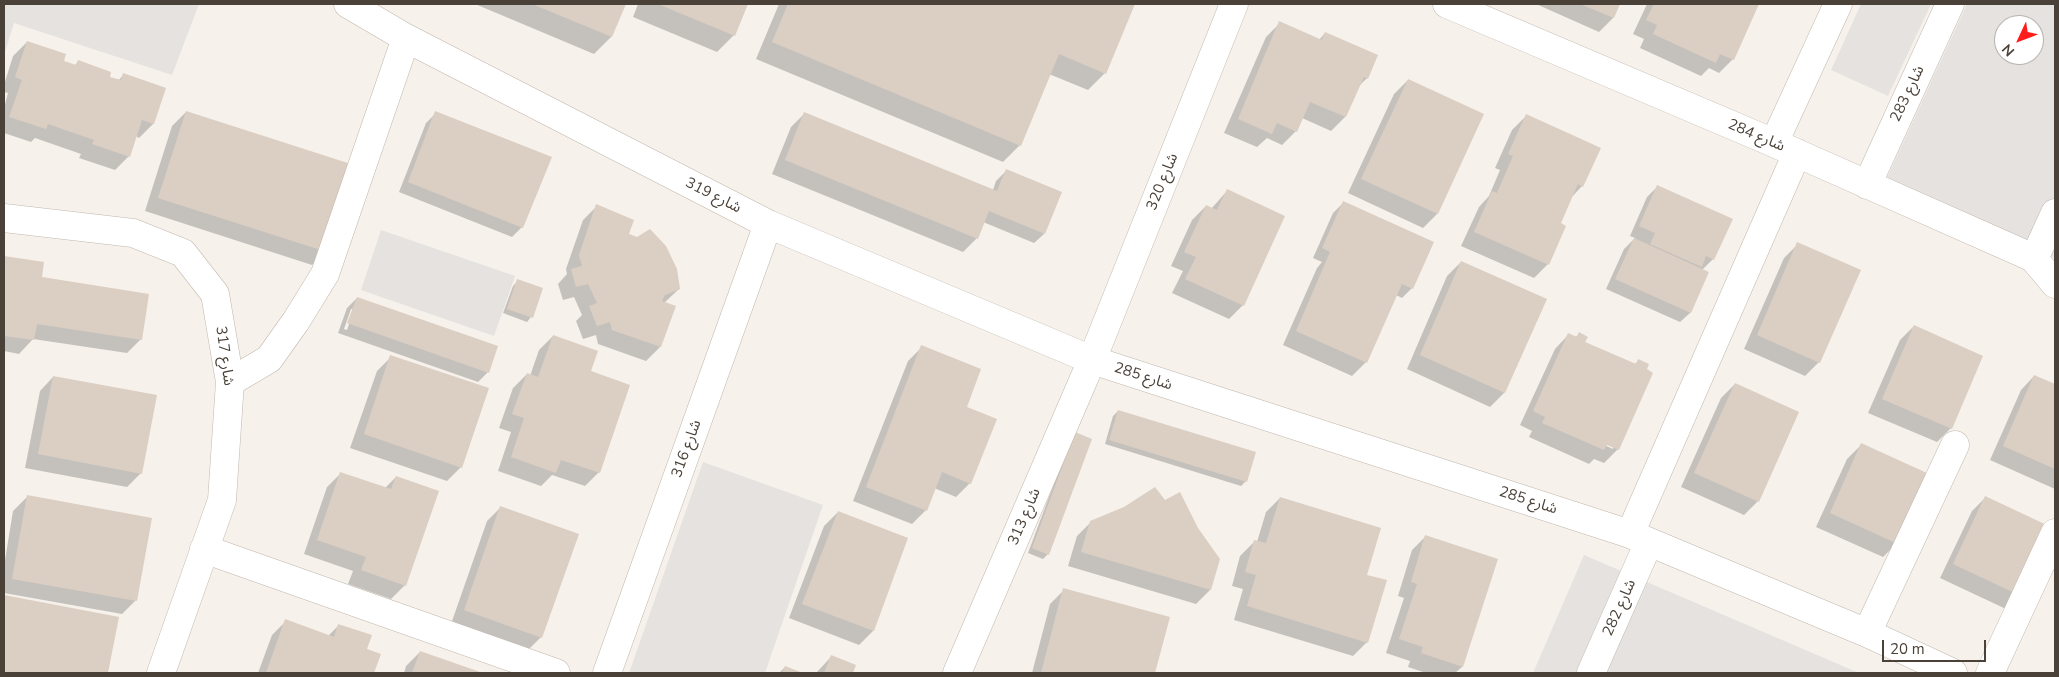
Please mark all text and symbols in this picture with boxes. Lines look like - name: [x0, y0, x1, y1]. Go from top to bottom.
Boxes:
- north arrow: [1994, 15, 2044, 65]
- text: N: [1998, 40, 2019, 60]
- street label: شارع 283: [1887, 63, 1929, 125]
- street label: شارع 284: [1725, 116, 1787, 156]
- street label: شارع 320: [1143, 151, 1183, 213]
- street label: شارع 319: [682, 174, 744, 218]
- street label: شارع 317: [211, 325, 237, 387]
- street label: شارع 285: [1112, 359, 1174, 395]
- street label: شارع 316: [668, 418, 706, 480]
- street label: شارع 285: [1497, 483, 1559, 519]
- street label: شارع 313: [1005, 486, 1045, 548]
- street label: شارع 282: [1600, 577, 1640, 639]
- scale bar: [1884, 630, 1988, 662]
- text: 20 m: [1890, 639, 1925, 659]

